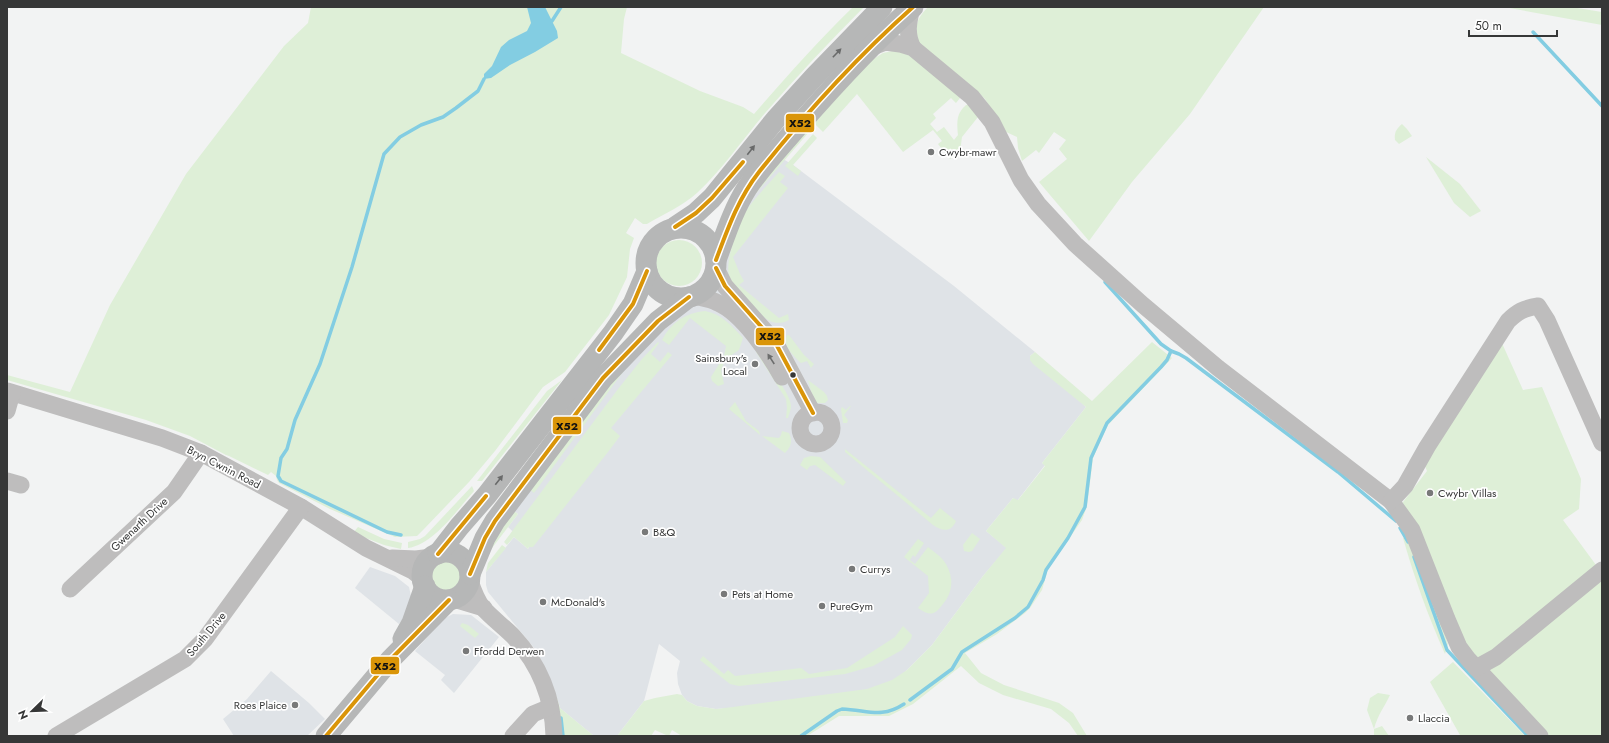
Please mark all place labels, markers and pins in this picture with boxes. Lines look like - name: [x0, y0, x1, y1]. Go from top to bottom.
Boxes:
- place label: Cwybr-mawr: [939, 144, 997, 160]
- marker: Cwybr-mawr: [926, 147, 936, 157]
- place label: Sainsbury's Local: [695, 350, 748, 379]
- marker: Sainsbury's Local: [750, 359, 760, 369]
- unlabelled marker: [788, 370, 798, 380]
- place label: Cwybr Villas: [1438, 485, 1497, 501]
- marker: Cwybr Villas: [1425, 488, 1435, 498]
- place label: B&Q: [653, 524, 676, 540]
- marker: B&Q: [640, 527, 650, 537]
- place label: Currys: [860, 561, 891, 577]
- marker: Currys: [847, 564, 857, 574]
- place label: Pets at Home: [732, 586, 793, 602]
- marker: Pets at Home: [719, 589, 729, 599]
- place label: McDonald's: [551, 594, 606, 610]
- marker: McDonald's: [538, 597, 548, 607]
- place label: PureGym: [830, 598, 873, 614]
- marker: PureGym: [817, 601, 827, 611]
- place label: Ffordd Derwen: [474, 643, 544, 659]
- marker: Ffordd Derwen: [461, 646, 471, 656]
- place label: Roes Plaice: [234, 697, 287, 713]
- marker: Roes Plaice: [290, 700, 300, 710]
- place label: Llaccia: [1418, 710, 1449, 726]
- marker: Llaccia: [1405, 713, 1415, 723]

